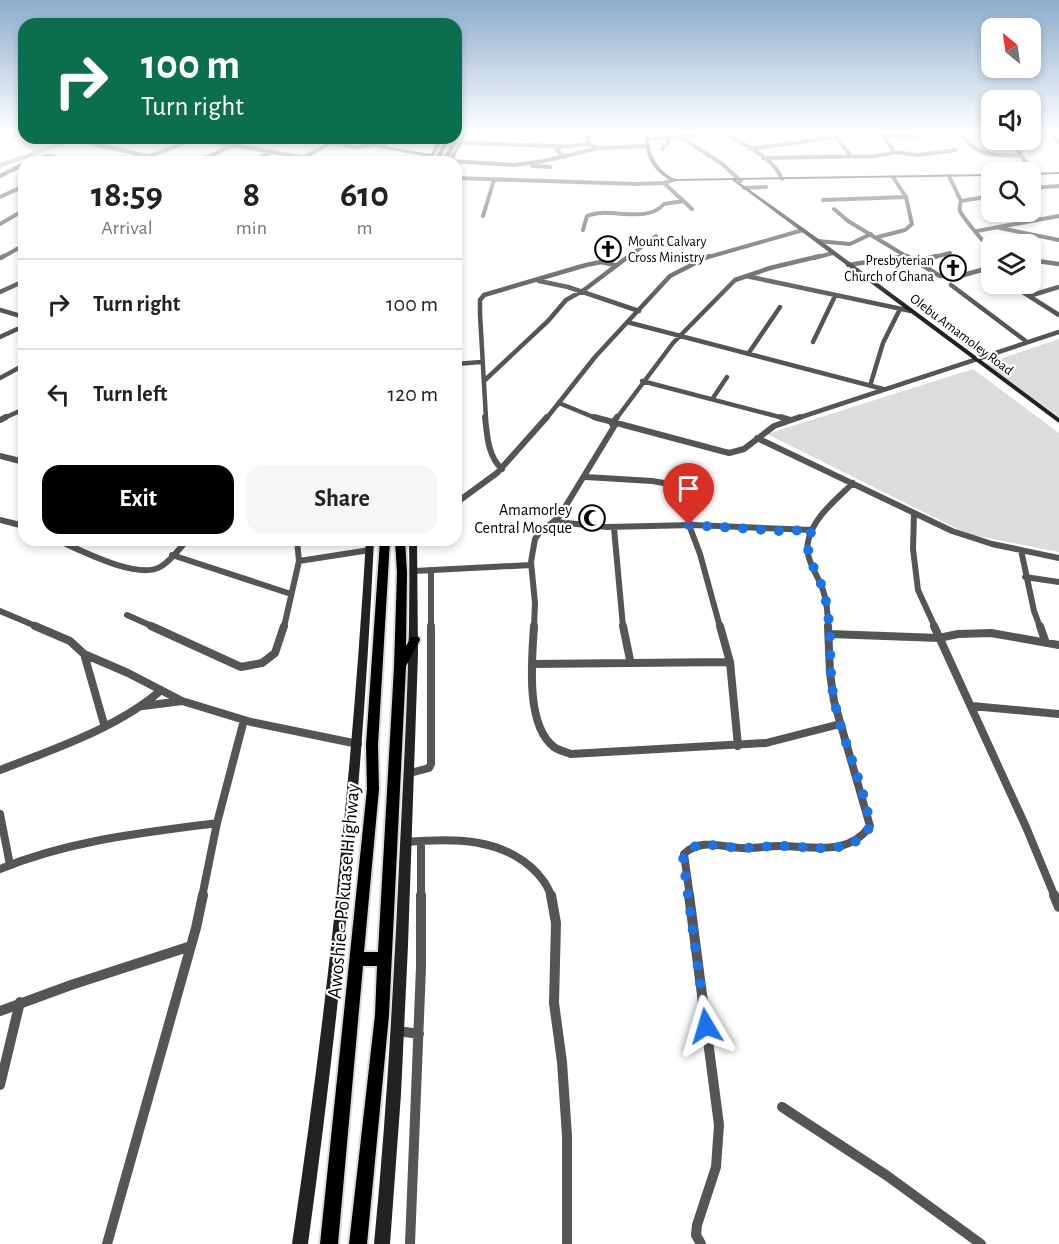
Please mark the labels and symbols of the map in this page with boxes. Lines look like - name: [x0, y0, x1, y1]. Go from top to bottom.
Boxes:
- north arrow: [981, 18, 1041, 78]
- church icon: Mount Calvary Cross Ministry: [593, 234, 623, 264]
- place label: Mount Calvary Cross Ministry: [628, 235, 707, 265]
- church icon: Presbyterian Church of Ghana: [938, 253, 968, 283]
- place label: Presbyterian Church of Ghana: [844, 254, 935, 284]
- street label: Olebu Amamoley Road: [907, 292, 1016, 378]
- pin: [663, 463, 714, 525]
- place label: Amamorley Central Mosque: [475, 502, 572, 536]
- mosque icon: Amamorley Central Mosque: [577, 503, 607, 533]
- street label: Awoshie - Pokuase Highway: [325, 782, 363, 999]
- position arrow: [674, 994, 738, 1058]

